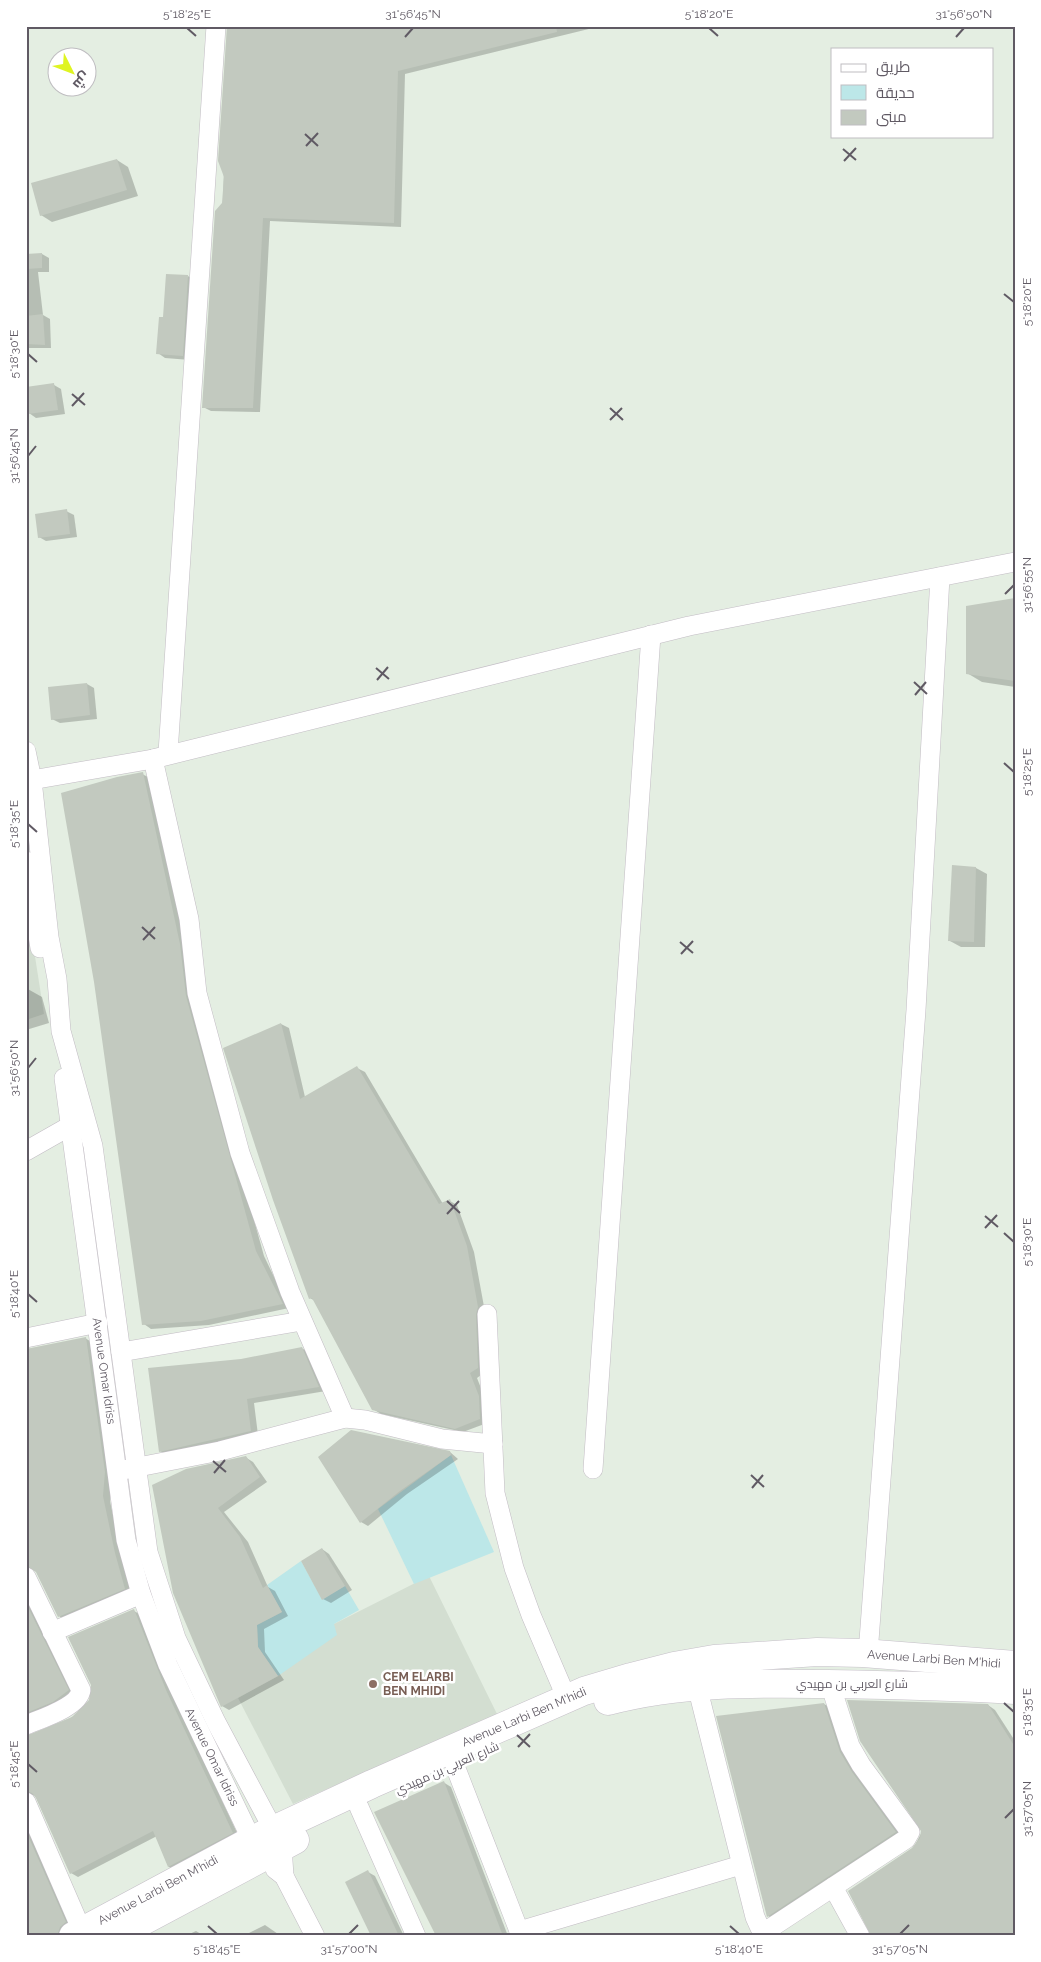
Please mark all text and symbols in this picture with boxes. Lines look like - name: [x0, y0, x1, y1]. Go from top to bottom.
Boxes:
- text: 5°18'25"E: [163, 7, 211, 21]
- text: 31°56'45"N: [385, 7, 441, 21]
- text: 5°18'20"E: [685, 7, 733, 21]
- text: 31°56'50"N: [936, 7, 992, 21]
- north arrow: [48, 48, 98, 98]
- legend: [831, 48, 994, 138]
- text: طريق: [876, 58, 910, 77]
- text: ش: [69, 68, 94, 93]
- text: حديقة: [876, 84, 915, 102]
- text: مبنى: [876, 108, 907, 127]
- text: 5°18'20"E: [1020, 278, 1034, 326]
- text: 5°18'30"E: [7, 330, 21, 378]
- text: 31°56'45"N: [7, 428, 21, 484]
- text: 31°56'55"N: [1020, 557, 1034, 613]
- text: 5°18'25"E: [1020, 748, 1034, 796]
- text: 5°18'35"E: [7, 800, 21, 848]
- text: 31°56'50"N: [7, 1040, 21, 1096]
- text: 5°18'30"E: [1020, 1218, 1034, 1266]
- text: 5°18'40"E: [7, 1270, 21, 1318]
- street label: Avenue Omar Idriss: [90, 1317, 118, 1425]
- street label: Avenue Larbi Ben M'hidi: [867, 1647, 1001, 1671]
- place label: CEM ELARBI BEN MHIDI: [383, 1670, 454, 1698]
- street label: شارع العربي بن مهيدي: [796, 1677, 908, 1694]
- marker: CEM ELARBI BEN MHIDI: [367, 1678, 379, 1690]
- street label: Avenue Larbi Ben M'hidi: [460, 1684, 588, 1750]
- text: 5°18'35"E: [1020, 1688, 1034, 1736]
- street label: Avenue Omar Idriss: [182, 1706, 242, 1809]
- street label: شارع العربي بن مهيدي: [393, 1739, 502, 1800]
- text: 5°18'45"E: [7, 1740, 21, 1788]
- text: 31°57'05"N: [1020, 1781, 1034, 1837]
- street label: Avenue Larbi Ben M'hidi: [96, 1852, 220, 1928]
- text: 5°18'45"E: [193, 1942, 241, 1956]
- text: 31°57'00"N: [321, 1942, 377, 1956]
- text: 5°18'40"E: [715, 1942, 763, 1956]
- text: 31°57'05"N: [872, 1942, 928, 1956]

